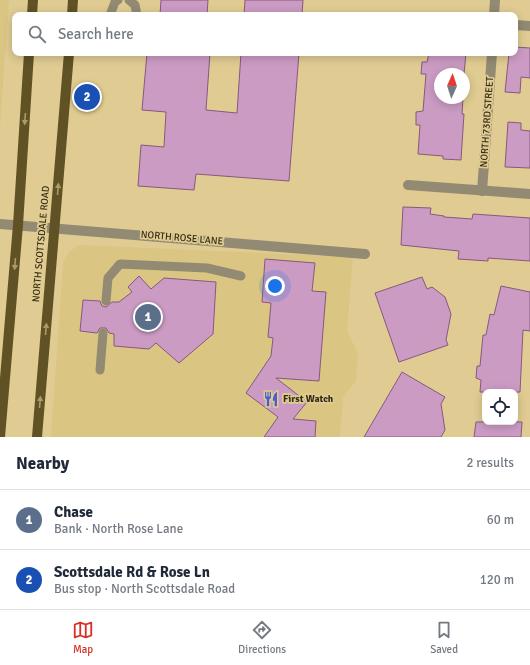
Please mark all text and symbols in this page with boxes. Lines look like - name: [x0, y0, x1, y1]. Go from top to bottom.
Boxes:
- search box: [12, 12, 518, 56]
- icon: search: [26, 23, 48, 45]
- text: Search here: [58, 25, 134, 43]
- north arrow: [434, 68, 470, 104]
- street label: NORTH 73RD STREET: [478, 76, 496, 168]
- pin: 2: [74, 82, 100, 112]
- one-way arrow: [22, 113, 29, 125]
- one-way arrow: [54, 183, 61, 195]
- street label: NORTH SCOTTSDALE ROAD: [30, 185, 52, 303]
- street label: NORTH ROSE LANE: [140, 228, 224, 248]
- one-way arrow: [11, 258, 18, 270]
- your location: [265, 276, 285, 296]
- pin: 1: [135, 302, 161, 332]
- one-way arrow: [42, 323, 49, 335]
- map controls: [482, 389, 518, 425]
- button: locate: [482, 389, 518, 425]
- restaurant icon: First Watch: [262, 390, 280, 408]
- place label: First Watch: [283, 393, 334, 405]
- one-way arrow: [36, 396, 43, 408]
- text: Nearby: [16, 453, 69, 474]
- text: 2 results: [466, 455, 514, 471]
- text: Chase: [54, 503, 93, 521]
- text: 1: [25, 512, 33, 528]
- text: 60 m: [487, 512, 514, 528]
- text: Bank · North Rose Lane: [54, 521, 183, 537]
- text: Scottsdale Rd & Rose Ln: [54, 563, 210, 581]
- text: 2: [25, 572, 33, 588]
- text: 120 m: [480, 572, 514, 588]
- text: Bus stop · North Scottsdale Road: [54, 581, 235, 597]
- tab: Map: [72, 619, 94, 656]
- tab: Directions: [238, 619, 286, 656]
- tab: Saved: [430, 619, 458, 656]

